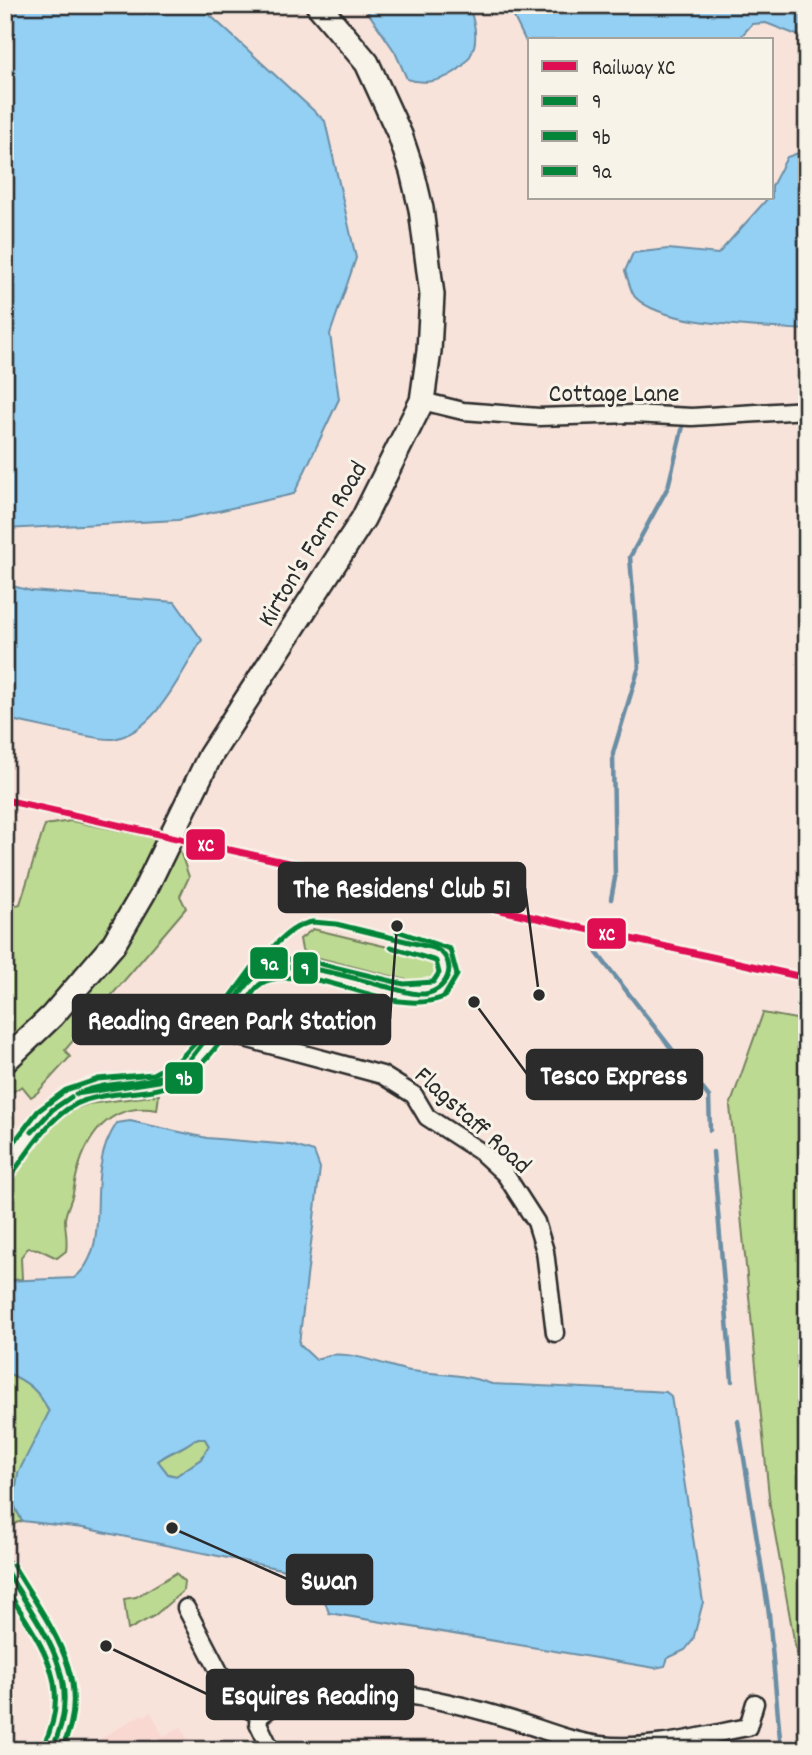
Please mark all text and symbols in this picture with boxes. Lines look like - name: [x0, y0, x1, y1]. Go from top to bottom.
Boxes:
- legend: [528, 38, 774, 200]
- text: Railway XC: [592, 55, 675, 85]
- text: 9: [592, 89, 602, 119]
- text: 9b: [592, 125, 611, 155]
- text: 9a: [592, 159, 613, 189]
- street label: Cottage Lane: [549, 377, 679, 414]
- street label: Kirton's Farm Road: [250, 455, 378, 635]
- line badge: XC: [185, 828, 226, 861]
- text: XC: [198, 834, 215, 861]
- callout: The Residens' Club 51: [279, 863, 525, 912]
- text: The Residens' Club 51: [293, 872, 511, 912]
- line badge: XC: [586, 917, 627, 950]
- text: XC: [599, 923, 616, 950]
- line badge: 9a: [249, 946, 289, 980]
- line badge: 9: [292, 951, 319, 985]
- text: 9a: [260, 953, 279, 980]
- text: 9: [301, 958, 309, 985]
- callout: Reading Green Park Station: [73, 995, 390, 1044]
- text: Reading Green Park Station: [88, 1004, 376, 1044]
- callout: Tesco Express: [527, 1050, 702, 1099]
- street label: Flagstaff Road: [405, 1059, 538, 1184]
- text: Tesco Express: [540, 1059, 688, 1099]
- line badge: 9b: [164, 1061, 204, 1095]
- text: 9b: [176, 1068, 192, 1095]
- callout: Swan: [287, 1555, 372, 1604]
- text: Swan: [301, 1564, 357, 1604]
- callout: Esquires Reading: [207, 1670, 413, 1719]
- text: Esquires Reading: [221, 1679, 399, 1719]

